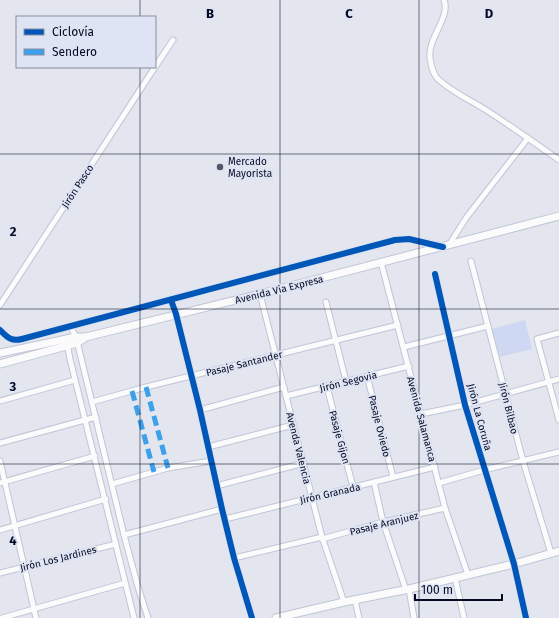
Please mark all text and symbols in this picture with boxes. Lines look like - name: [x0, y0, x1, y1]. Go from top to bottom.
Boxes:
- text: B: [206, 6, 214, 21]
- text: C: [345, 6, 353, 21]
- text: D: [485, 6, 494, 21]
- legend: [16, 16, 156, 68]
- text: Ciclovía: [52, 25, 94, 39]
- text: Sendero: [52, 45, 97, 59]
- place label: Mercado Mayorista: [228, 156, 272, 180]
- street label: Jirón Pasco: [59, 162, 96, 211]
- marker: Mercado Mayorista: [215, 162, 225, 172]
- text: 2: [10, 224, 17, 239]
- street label: Avenida Via Expresa: [234, 273, 325, 307]
- street label: Pasaje Santander: [205, 349, 284, 379]
- street label: Jirón Segovia: [318, 369, 378, 395]
- street label: Avenida Salamanca: [404, 375, 438, 463]
- text: 3: [9, 379, 17, 394]
- street label: Jirón Bilbao: [496, 381, 520, 435]
- street label: Jirón La Coruña: [464, 382, 494, 452]
- street label: Pasaje Oviedo: [366, 394, 393, 459]
- street label: Pasaje Gijon: [326, 409, 352, 465]
- street label: Avenda Valencia: [283, 411, 313, 485]
- street label: Jirón Granada: [299, 481, 362, 507]
- street label: Pasaje Aranjuez: [349, 509, 420, 538]
- text: 4: [9, 533, 17, 548]
- street label: Jirón Los Jardines: [19, 544, 98, 574]
- scale bar: [415, 576, 502, 602]
- text: 100 m: [421, 583, 453, 597]

